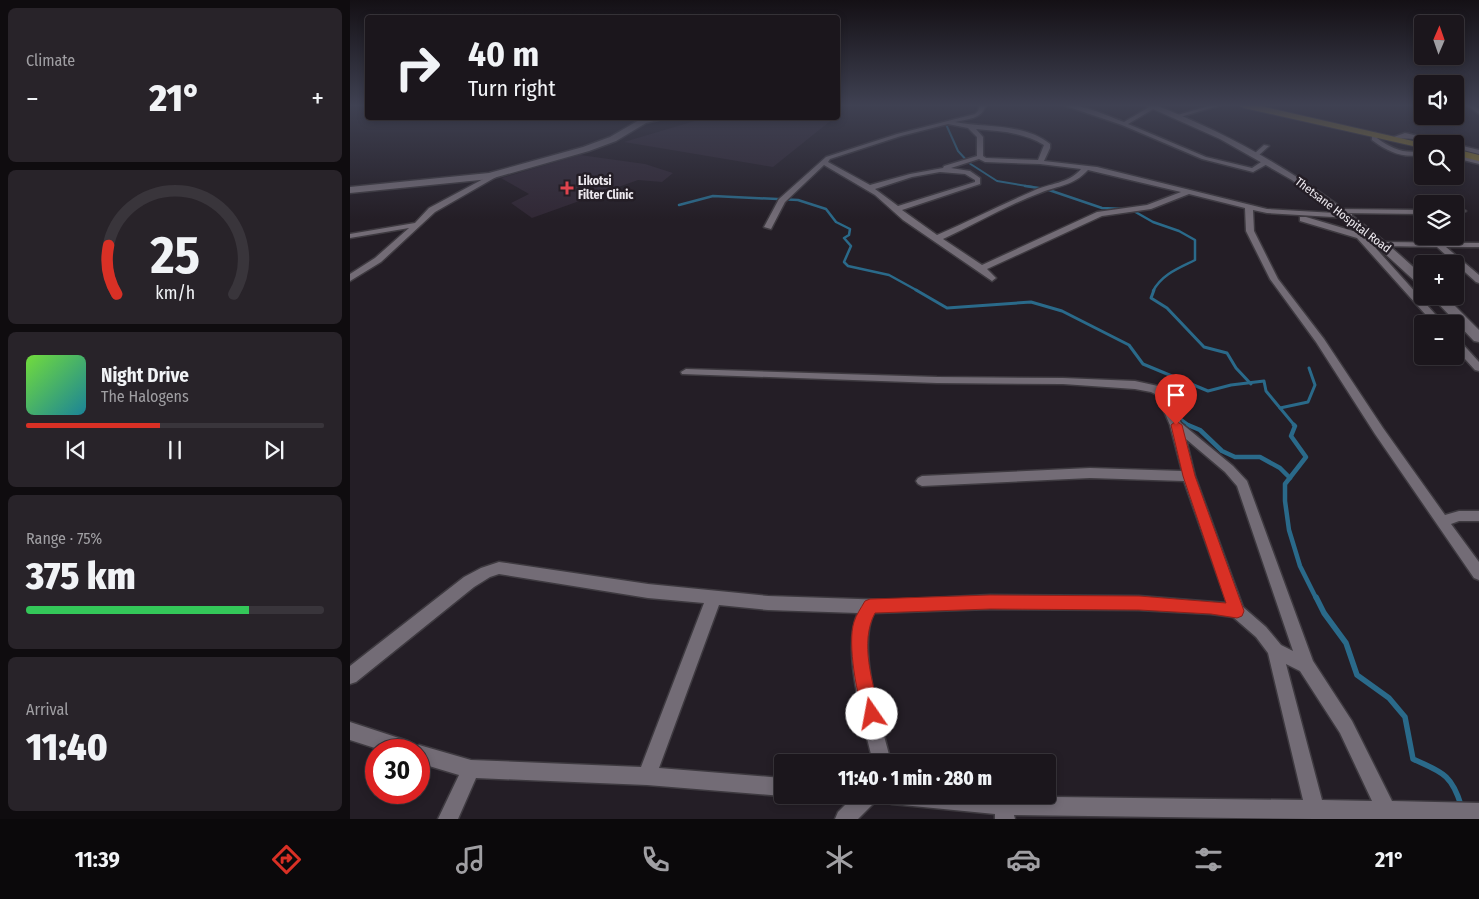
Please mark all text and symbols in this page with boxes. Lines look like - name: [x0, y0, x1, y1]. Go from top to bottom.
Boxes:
- north arrow: [1414, 15, 1464, 65]
- map controls: [1414, 15, 1464, 365]
- text: 40 m: [468, 33, 539, 75]
- icon: right: [385, 35, 450, 100]
- text: Climate: [26, 51, 75, 70]
- text: 21°: [149, 75, 201, 121]
- text: Turn right: [468, 75, 556, 102]
- button: sound: [1414, 75, 1464, 125]
- text: −: [26, 82, 39, 115]
- text: +: [311, 82, 324, 115]
- button: search: [1414, 135, 1464, 185]
- place label: Likotsi Filter Clinic: [578, 174, 634, 202]
- street label: Thetsane Hospital Road: [1292, 174, 1394, 256]
- marker: Likotsi Filter Clinic: [560, 181, 574, 195]
- button: layers: [1414, 195, 1464, 245]
- text: 25: [149, 224, 200, 287]
- button: +: [1414, 255, 1464, 305]
- text: km/h: [155, 282, 195, 304]
- button: −: [1414, 315, 1464, 365]
- text: Night Drive: [101, 364, 189, 387]
- pin: [1155, 374, 1197, 425]
- icon: arrive: [1162, 381, 1190, 409]
- text: The Halogens: [101, 387, 189, 406]
- icon: previous: [62, 436, 90, 464]
- icon: pause: [161, 436, 189, 464]
- icon: next: [260, 436, 288, 464]
- text: Range · 75%: [26, 529, 102, 548]
- text: 375 km: [26, 553, 136, 599]
- position arrow: [845, 687, 897, 739]
- text: Arrival: [26, 700, 68, 719]
- text: 11:40: [26, 724, 108, 770]
- speed limit sign: 30: [365, 739, 430, 804]
- text: 11:40 · 1 min · 280 m: [838, 767, 992, 790]
- icon: directions: [269, 842, 304, 877]
- icon: music: [453, 842, 488, 877]
- icon: phone: [638, 842, 673, 877]
- icon: climate: [822, 842, 857, 877]
- icon: car: [1006, 842, 1041, 877]
- icon: filters: [1191, 842, 1226, 877]
- text: 11:39: [75, 846, 120, 873]
- text: 21°: [1375, 846, 1404, 873]

